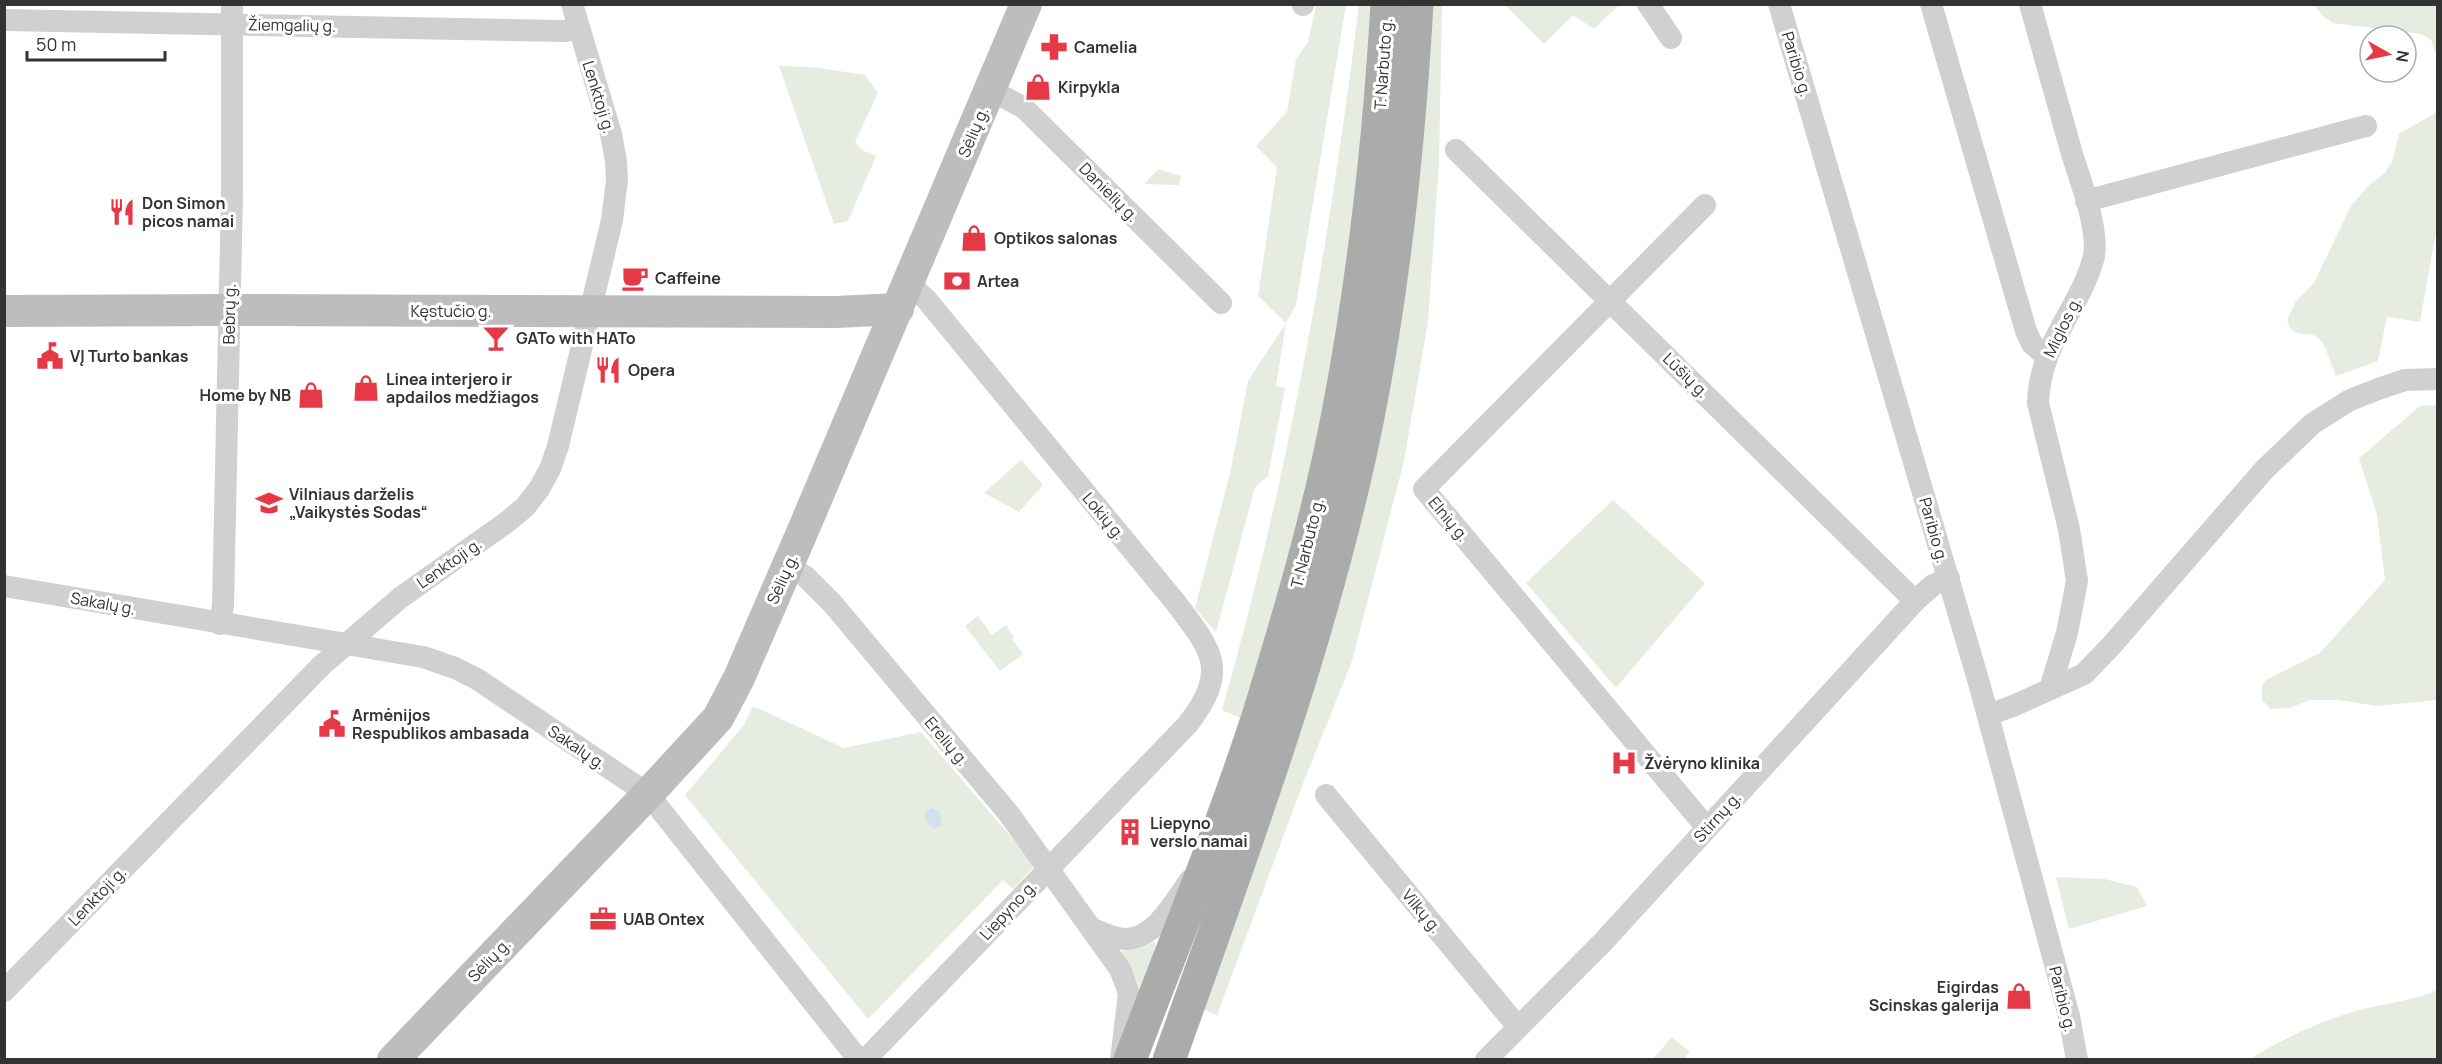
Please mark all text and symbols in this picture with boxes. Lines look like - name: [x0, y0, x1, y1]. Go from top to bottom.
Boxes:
- street label: Žiemgalių g.: [248, 13, 336, 37]
- street label: T. Narbuto g.: [1369, 17, 1397, 111]
- scale bar: [27, 24, 165, 62]
- north arrow: [2358, 24, 2418, 84]
- street label: Paribio g.: [1777, 29, 1817, 99]
- text: 50 m: [36, 32, 76, 56]
- pharmacy icon: Camelia: [1039, 32, 1069, 62]
- place label: Camelia: [1074, 36, 1137, 58]
- text: N: [2391, 49, 2415, 64]
- street label: Lenktoji g.: [578, 58, 620, 136]
- shop icon: Kirpykla: [1023, 72, 1053, 102]
- place label: Kirpykla: [1058, 76, 1120, 98]
- street label: Sėlių g.: [953, 103, 993, 161]
- street label: Danielių g.: [1074, 157, 1144, 227]
- place label: Don Simon picos namai: [142, 192, 234, 232]
- restaurant icon: Don Simon picos namai: [107, 197, 137, 227]
- shop icon: Optikos salonas: [959, 223, 989, 253]
- place label: Optikos salonas: [994, 227, 1118, 249]
- cafe icon: Caffeine: [620, 263, 650, 293]
- bank icon: Artea: [942, 266, 972, 296]
- place label: Caffeine: [655, 267, 721, 289]
- place label: Artea: [977, 270, 1019, 292]
- street label: Bebrų g.: [217, 283, 241, 345]
- street label: Miglos g.: [2038, 293, 2086, 361]
- street label: Kęstučio g.: [410, 300, 492, 322]
- bar icon: GATo with HATo: [481, 323, 511, 353]
- place label: GATo with HATo: [516, 327, 636, 349]
- public building icon: VĮ Turto bankas: [35, 341, 65, 371]
- place label: VĮ Turto bankas: [70, 345, 189, 367]
- street label: Lūšių g.: [1658, 348, 1714, 402]
- restaurant icon: Opera: [593, 355, 623, 385]
- place label: Opera: [628, 359, 675, 381]
- place label: Linea interjero ir apdailos medžiagos: [386, 368, 539, 408]
- shop icon: Linea interjero ir apdailos medžiagos: [351, 373, 381, 403]
- shop icon: Home by NB: [296, 380, 326, 410]
- place label: Home by NB: [199, 384, 291, 406]
- place label: Vilniaus darželis „Vaikystės Sodas“: [289, 483, 428, 523]
- school or university icon: Vilniaus darželis „Vaikystės Sodas“: [254, 488, 284, 518]
- street label: Lokių g.: [1078, 488, 1130, 544]
- street label: Elnių g.: [1424, 492, 1474, 546]
- street label: Paribio g.: [1914, 495, 1954, 565]
- street label: T. Narbuto g.: [1285, 496, 1329, 590]
- street label: Lenktoji g.: [412, 533, 486, 593]
- street label: Sėlių g.: [761, 550, 803, 608]
- street label: Sakalų g.: [69, 586, 137, 620]
- place label: Armėnijos Respublikos ambasada: [352, 704, 529, 744]
- public building icon: Armėnijos Respublikos ambasada: [317, 709, 347, 739]
- street label: Erelių g.: [920, 712, 974, 770]
- street label: Sakalų g.: [544, 720, 610, 774]
- hospital icon: Žvėryno klinika: [1609, 748, 1639, 778]
- place label: Žvėryno klinika: [1644, 752, 1760, 774]
- street label: Stirnų g.: [1688, 787, 1746, 847]
- place label: Liepyno verslo namai: [1150, 812, 1248, 852]
- building icon: Liepyno verslo namai: [1115, 817, 1145, 847]
- street label: Lenktoji g.: [63, 861, 131, 931]
- street label: Liepyno g.: [975, 875, 1041, 945]
- street label: Vilkų g.: [1397, 884, 1447, 938]
- office icon: UAB Ontex: [588, 904, 618, 934]
- place label: UAB Ontex: [623, 908, 705, 930]
- street label: Sėlių g.: [463, 933, 515, 987]
- street label: Paribio g.: [2044, 964, 2082, 1034]
- place label: Eigirdas Scinskas galerija: [1869, 976, 1999, 1016]
- shop icon: Eigirdas Scinskas galerija: [2004, 981, 2034, 1011]

